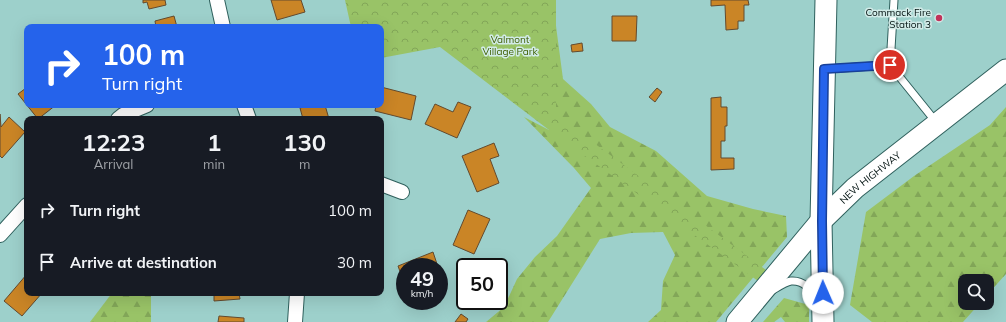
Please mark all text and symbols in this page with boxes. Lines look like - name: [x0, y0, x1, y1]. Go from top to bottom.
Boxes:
- place label: Commack Fire Station 3: [866, 6, 931, 31]
- marker: Commack Fire Station 3: [934, 13, 944, 23]
- park label: Valmont Village Park: [482, 33, 538, 58]
- text: 100 m: [102, 37, 185, 72]
- icon: right: [36, 40, 88, 92]
- pin: [873, 48, 907, 82]
- icon: arrive: [879, 54, 901, 76]
- text: Turn right: [102, 72, 182, 95]
- text: 12:23: [82, 127, 145, 157]
- text: 1: [207, 127, 221, 157]
- text: 130: [283, 127, 326, 157]
- street label: NEW HIGHWAY: [837, 148, 904, 207]
- text: Arrival: [94, 156, 133, 172]
- text: min: [203, 156, 225, 172]
- text: m: [299, 156, 310, 172]
- icon: right: [36, 199, 58, 221]
- text: Turn right: [70, 201, 140, 220]
- text: 100 m: [328, 201, 372, 220]
- icon: arrive: [36, 251, 58, 273]
- text: Arrive at destination: [70, 253, 217, 272]
- text: 30 m: [337, 253, 372, 272]
- speed limit sign: 50: [456, 258, 508, 310]
- text: 49: [410, 266, 434, 291]
- position arrow: [802, 272, 844, 314]
- map controls: [958, 274, 994, 310]
- button: search: [958, 274, 994, 310]
- text: km/h: [411, 287, 433, 300]

